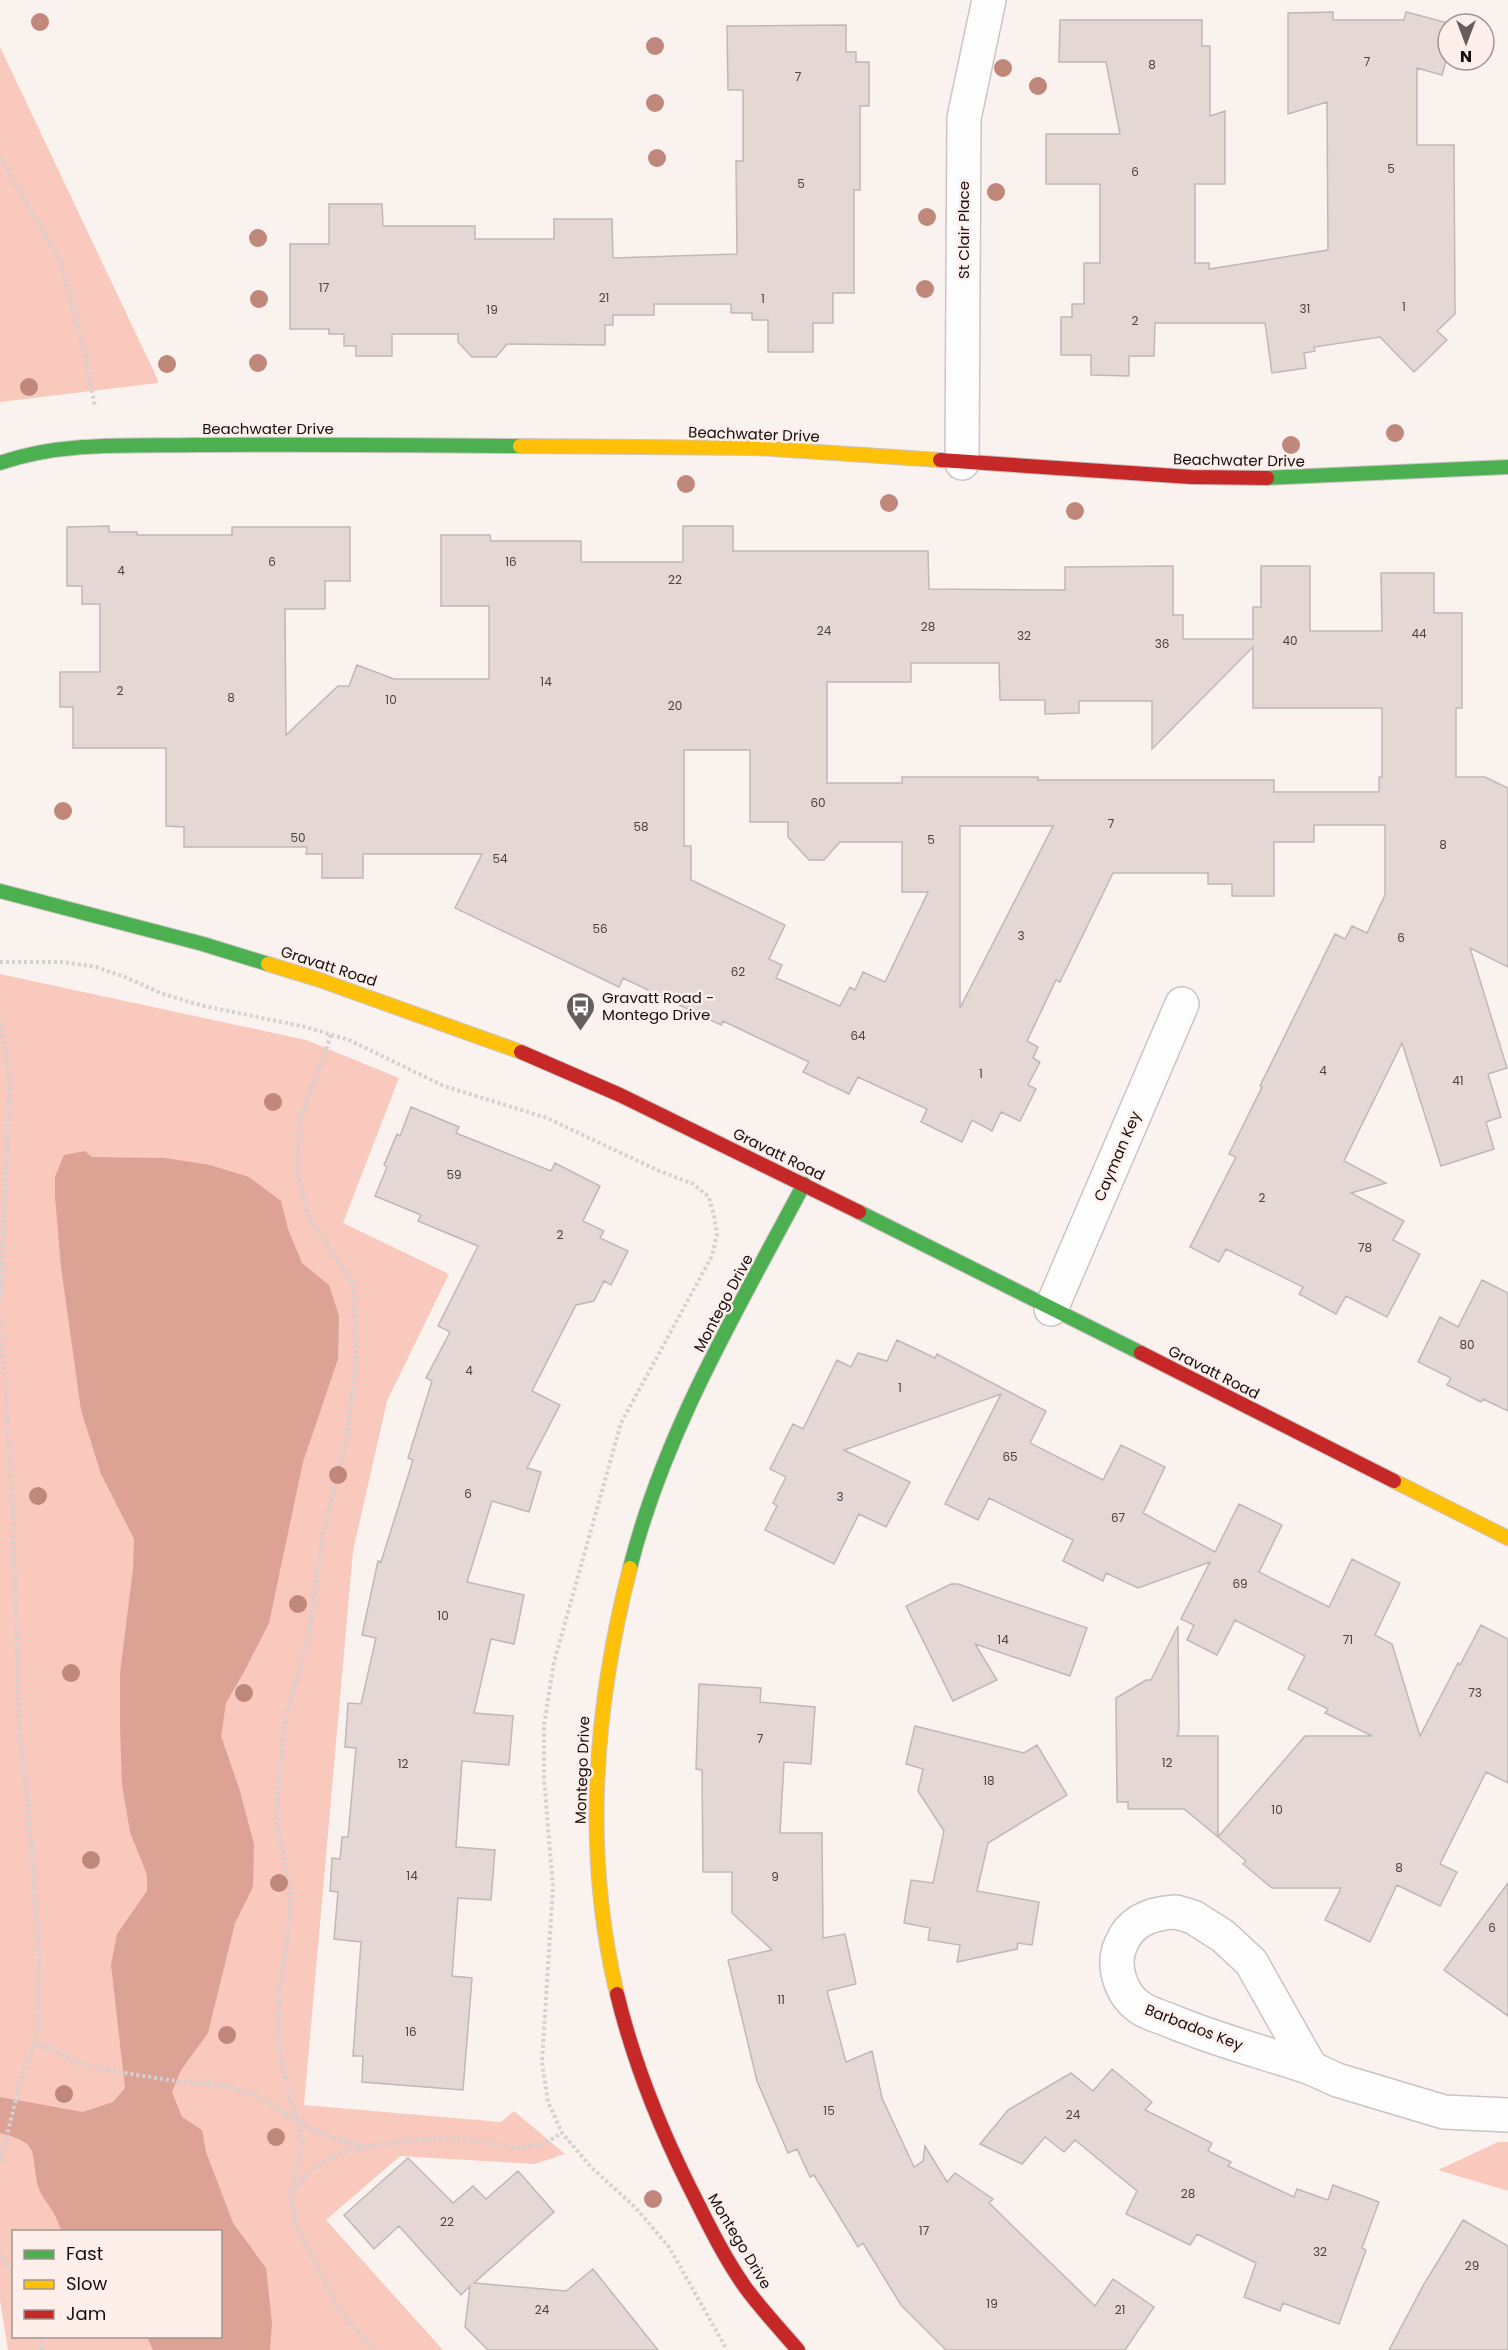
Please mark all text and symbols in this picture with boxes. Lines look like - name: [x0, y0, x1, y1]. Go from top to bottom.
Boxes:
- north arrow: [1436, 12, 1496, 72]
- text: N: [1460, 45, 1472, 68]
- house number: 7: [1364, 53, 1371, 70]
- house number: 8: [1148, 56, 1156, 73]
- house number: 7: [795, 68, 802, 85]
- house number: 5: [1387, 160, 1395, 177]
- house number: 6: [1131, 163, 1139, 180]
- house number: 5: [797, 175, 805, 192]
- street label: St Clair Place: [953, 181, 974, 279]
- house number: 17: [319, 279, 330, 296]
- house number: 21: [599, 289, 609, 306]
- house number: 1: [761, 290, 765, 307]
- house number: 1: [1402, 298, 1406, 315]
- house number: 31: [1300, 300, 1310, 317]
- house number: 19: [486, 301, 498, 318]
- house number: 2: [1132, 312, 1139, 329]
- street label: Beachwater Drive: [202, 418, 334, 439]
- street label: Beachwater Drive: [688, 421, 820, 447]
- street label: Beachwater Drive: [1173, 448, 1305, 472]
- house number: 6: [268, 553, 276, 570]
- house number: 16: [505, 553, 517, 570]
- house number: 4: [117, 562, 125, 579]
- house number: 22: [668, 571, 682, 588]
- house number: 28: [921, 618, 935, 635]
- house number: 24: [817, 622, 832, 639]
- house number: 44: [1411, 625, 1427, 642]
- house number: 32: [1017, 627, 1031, 644]
- house number: 40: [1282, 632, 1298, 649]
- house number: 36: [1155, 635, 1169, 652]
- house number: 14: [540, 673, 552, 690]
- house number: 2: [117, 682, 124, 699]
- house number: 8: [227, 689, 235, 706]
- house number: 10: [385, 691, 397, 708]
- house number: 20: [668, 697, 682, 714]
- house number: 60: [810, 794, 826, 811]
- house number: 7: [1108, 815, 1115, 832]
- house number: 58: [633, 818, 649, 835]
- house number: 50: [290, 829, 306, 846]
- house number: 5: [927, 831, 935, 848]
- house number: 8: [1439, 836, 1447, 853]
- house number: 54: [492, 850, 508, 867]
- house number: 56: [592, 920, 608, 937]
- house number: 3: [1017, 927, 1025, 944]
- house number: 6: [1397, 929, 1405, 946]
- street label: Gravatt Road: [278, 941, 380, 991]
- house number: 62: [731, 963, 745, 980]
- place label: Gravatt Road - Montego Drive: [602, 987, 714, 1025]
- bus stop icon: Gravatt Road - Montego Drive: [565, 990, 597, 1032]
- house number: 64: [850, 1027, 866, 1044]
- house number: 4: [1319, 1062, 1327, 1079]
- house number: 1: [979, 1065, 983, 1082]
- house number: 41: [1452, 1072, 1464, 1089]
- street label: Cayman Key: [1089, 1107, 1146, 1204]
- street label: Gravatt Road: [730, 1123, 828, 1185]
- house number: 59: [446, 1166, 462, 1183]
- house number: 2: [1259, 1189, 1266, 1206]
- house number: 2: [557, 1226, 564, 1243]
- house number: 78: [1358, 1239, 1372, 1256]
- street label: Montego Drive: [688, 1250, 758, 1356]
- house number: 80: [1459, 1336, 1475, 1353]
- street label: Gravatt Road: [1165, 1340, 1263, 1404]
- house number: 4: [465, 1362, 473, 1379]
- house number: 1: [898, 1379, 902, 1396]
- house number: 65: [1002, 1448, 1018, 1465]
- house number: 6: [464, 1485, 472, 1502]
- house number: 3: [836, 1488, 844, 1505]
- house number: 67: [1111, 1509, 1126, 1526]
- house number: 69: [1232, 1575, 1248, 1592]
- house number: 10: [437, 1607, 449, 1624]
- house number: 14: [997, 1631, 1009, 1648]
- house number: 71: [1343, 1631, 1353, 1648]
- house number: 73: [1468, 1684, 1482, 1701]
- street label: Montego Drive: [570, 1716, 594, 1824]
- house number: 7: [757, 1730, 764, 1747]
- house number: 12: [1162, 1754, 1172, 1771]
- house number: 12: [398, 1755, 408, 1772]
- house number: 18: [983, 1772, 995, 1789]
- house number: 10: [1271, 1801, 1283, 1818]
- house number: 8: [1395, 1859, 1403, 1876]
- house number: 14: [406, 1867, 418, 1884]
- house number: 9: [771, 1868, 779, 1885]
- house number: 6: [1488, 1919, 1496, 1936]
- house number: 11: [777, 1991, 785, 2008]
- street label: Barbados Key: [1142, 1999, 1247, 2056]
- house number: 16: [405, 2023, 417, 2040]
- house number: 15: [823, 2102, 835, 2119]
- house number: 24: [1066, 2106, 1081, 2123]
- house number: 28: [1181, 2185, 1195, 2202]
- street label: Montego Drive: [703, 2189, 777, 2293]
- house number: 22: [440, 2213, 454, 2230]
- house number: 17: [919, 2222, 930, 2239]
- legend: [12, 2230, 222, 2338]
- text: Fast: [66, 2241, 103, 2266]
- house number: 32: [1313, 2243, 1327, 2260]
- house number: 29: [1465, 2257, 1479, 2274]
- text: Slow: [66, 2271, 108, 2296]
- house number: 19: [986, 2295, 998, 2312]
- text: Jam: [66, 2301, 106, 2326]
- house number: 24: [535, 2301, 550, 2318]
- house number: 21: [1115, 2301, 1125, 2318]

